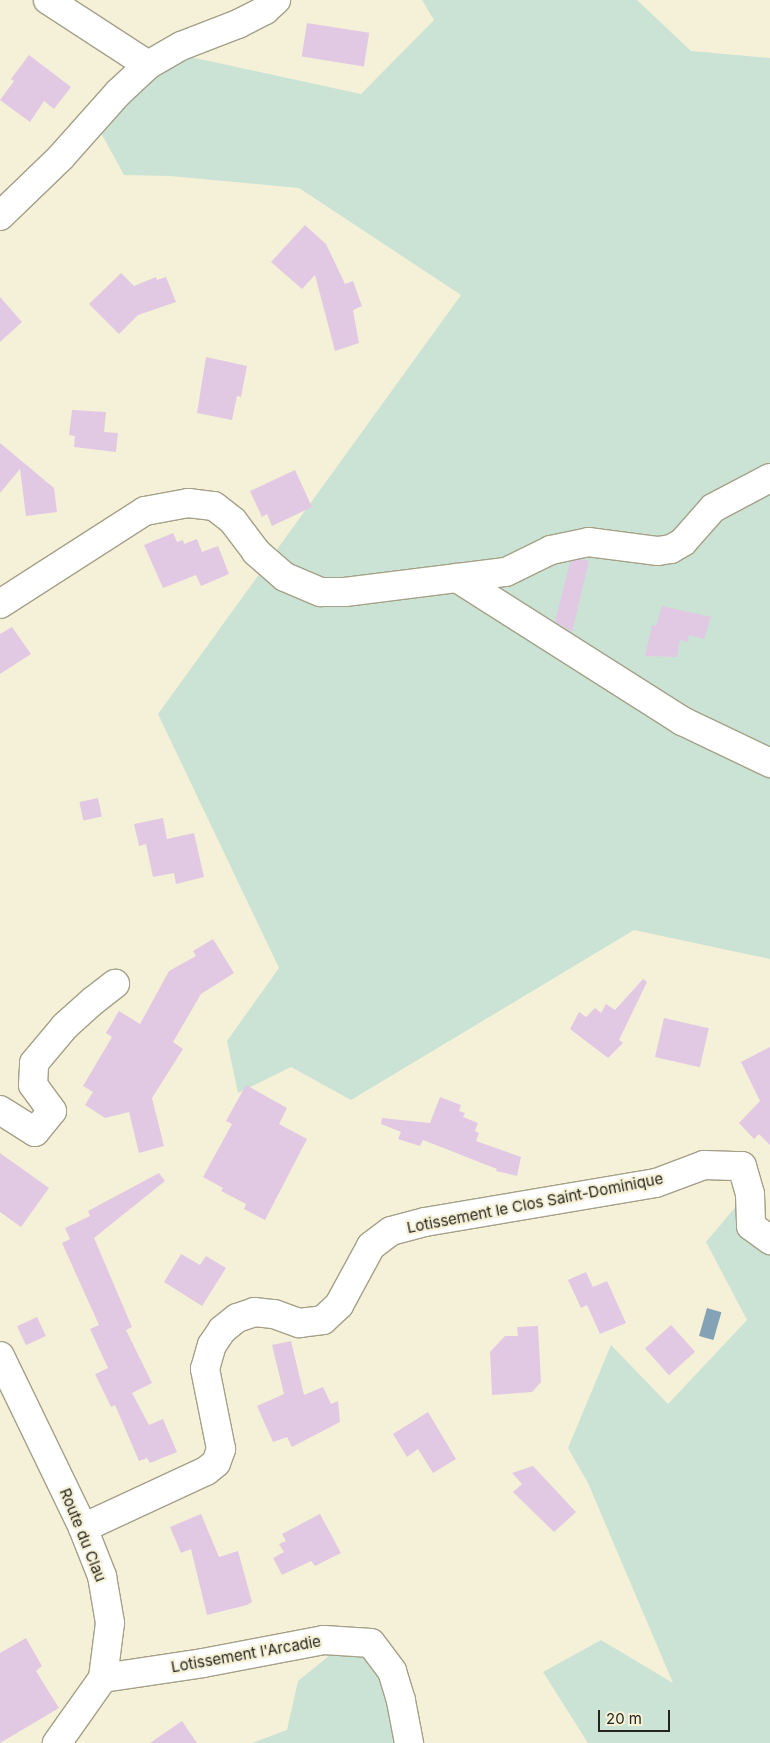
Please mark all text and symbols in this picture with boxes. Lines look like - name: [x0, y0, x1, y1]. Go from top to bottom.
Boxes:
- street label: Lotissement le Clos Saint-Dominique: [405, 1169, 665, 1237]
- street label: Route du Clau: [56, 1486, 110, 1584]
- street label: Lotissement l'Arcadie: [170, 1632, 322, 1676]
- scale bar: [600, 1700, 672, 1732]
- text: 20 m: [606, 1709, 642, 1728]

